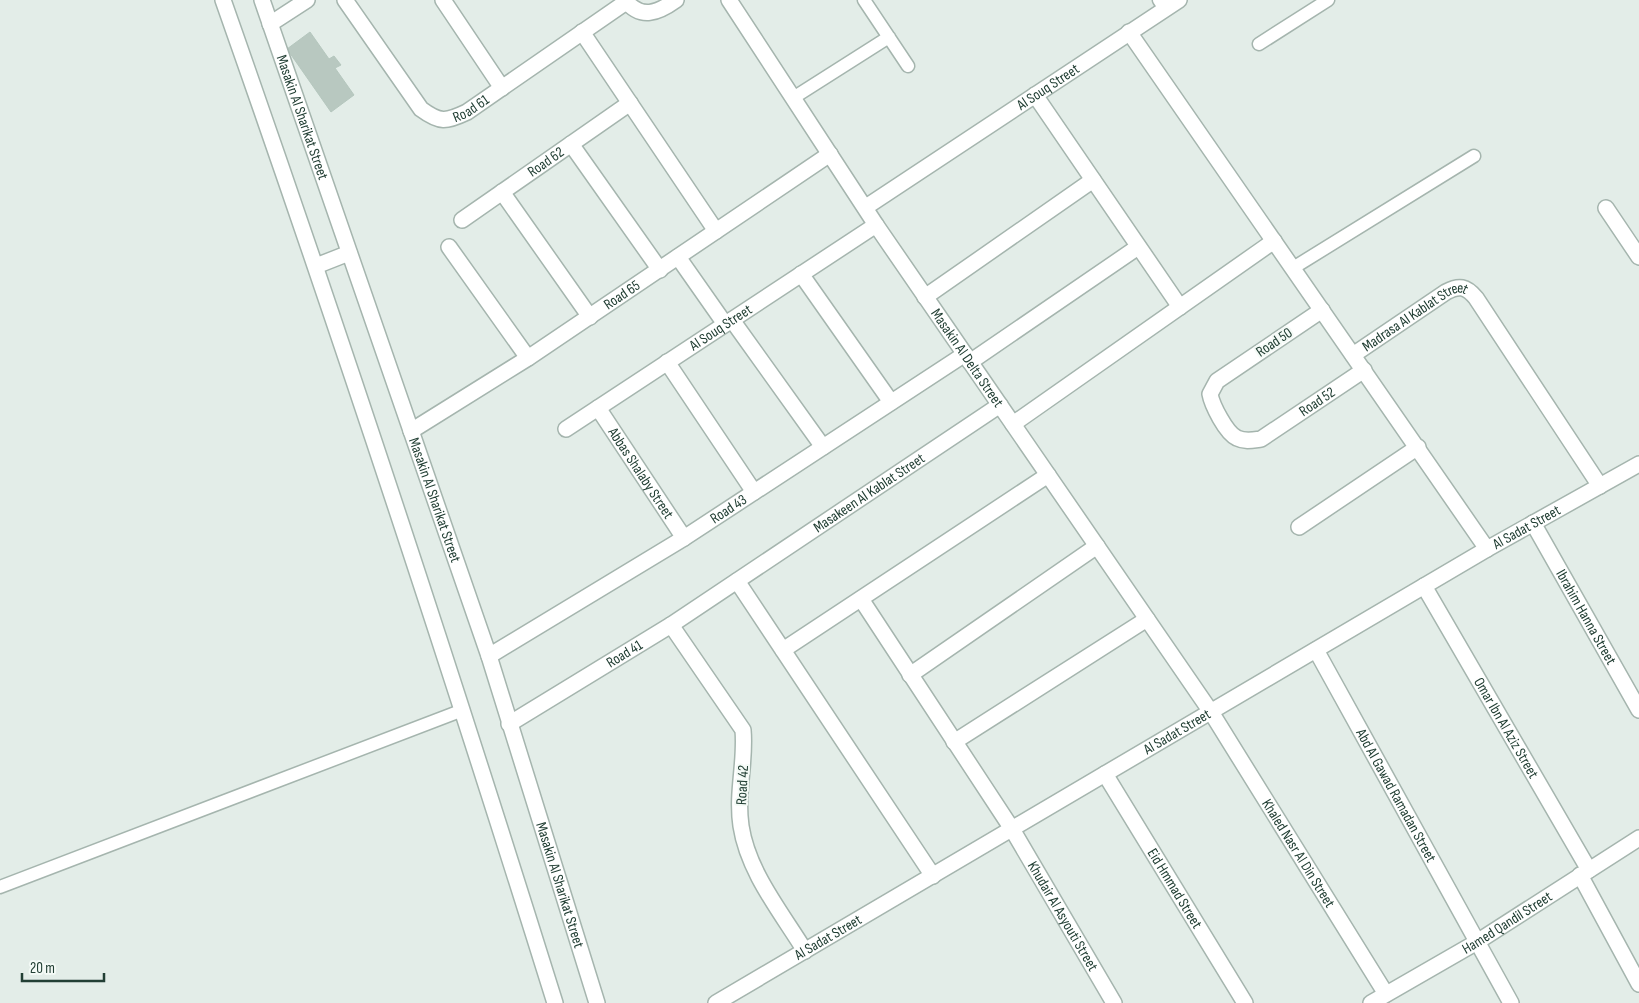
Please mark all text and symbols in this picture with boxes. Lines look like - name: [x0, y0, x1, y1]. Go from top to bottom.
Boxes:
- street label: Masakin Al Sharikat Street: [272, 52, 333, 183]
- street label: Al Souq Street: [1012, 59, 1083, 115]
- street label: Road 61: [450, 90, 494, 127]
- street label: Road 62: [524, 143, 568, 181]
- street label: Road 65: [600, 276, 644, 314]
- street label: Madrasa Al Kablat Street: [1359, 278, 1472, 356]
- street label: Al Souq Street: [685, 300, 756, 356]
- street label: Masakin Al Delta Street: [926, 305, 1008, 411]
- street label: Road 50: [1252, 323, 1296, 362]
- street label: Road 52: [1296, 383, 1339, 421]
- street label: Abbas Shalaby Street: [603, 423, 678, 523]
- street label: Masakin Al Sharikat Street: [404, 435, 465, 565]
- street label: Masakeen Al Kablat Street: [810, 449, 929, 537]
- street label: Road 43: [707, 490, 751, 528]
- street label: Al Sadat Street: [1489, 501, 1564, 554]
- street label: Ibrahim Hanna Street: [1551, 566, 1621, 669]
- street label: Road 41: [603, 635, 647, 672]
- street label: Omar Ibn Al Aziz Street: [1469, 674, 1543, 782]
- street label: Al Sadat Street: [1139, 705, 1215, 760]
- street label: Abd Al Gawad Ramadan Street: [1351, 725, 1441, 866]
- street label: Road 42: [732, 765, 753, 805]
- street label: Khaled Nasr Al Din Street: [1257, 796, 1339, 912]
- street label: Masakin Al Sharikat Street: [531, 820, 588, 951]
- street label: Eid Hmmad Street: [1143, 845, 1206, 933]
- street label: Khudair Al Asyouti Street: [1023, 858, 1102, 975]
- street label: Hamed Qandil Street: [1459, 887, 1556, 959]
- street label: Al Sadat Street: [790, 910, 866, 965]
- scale bar: [22, 950, 105, 982]
- text: 20 m: [30, 959, 55, 978]

